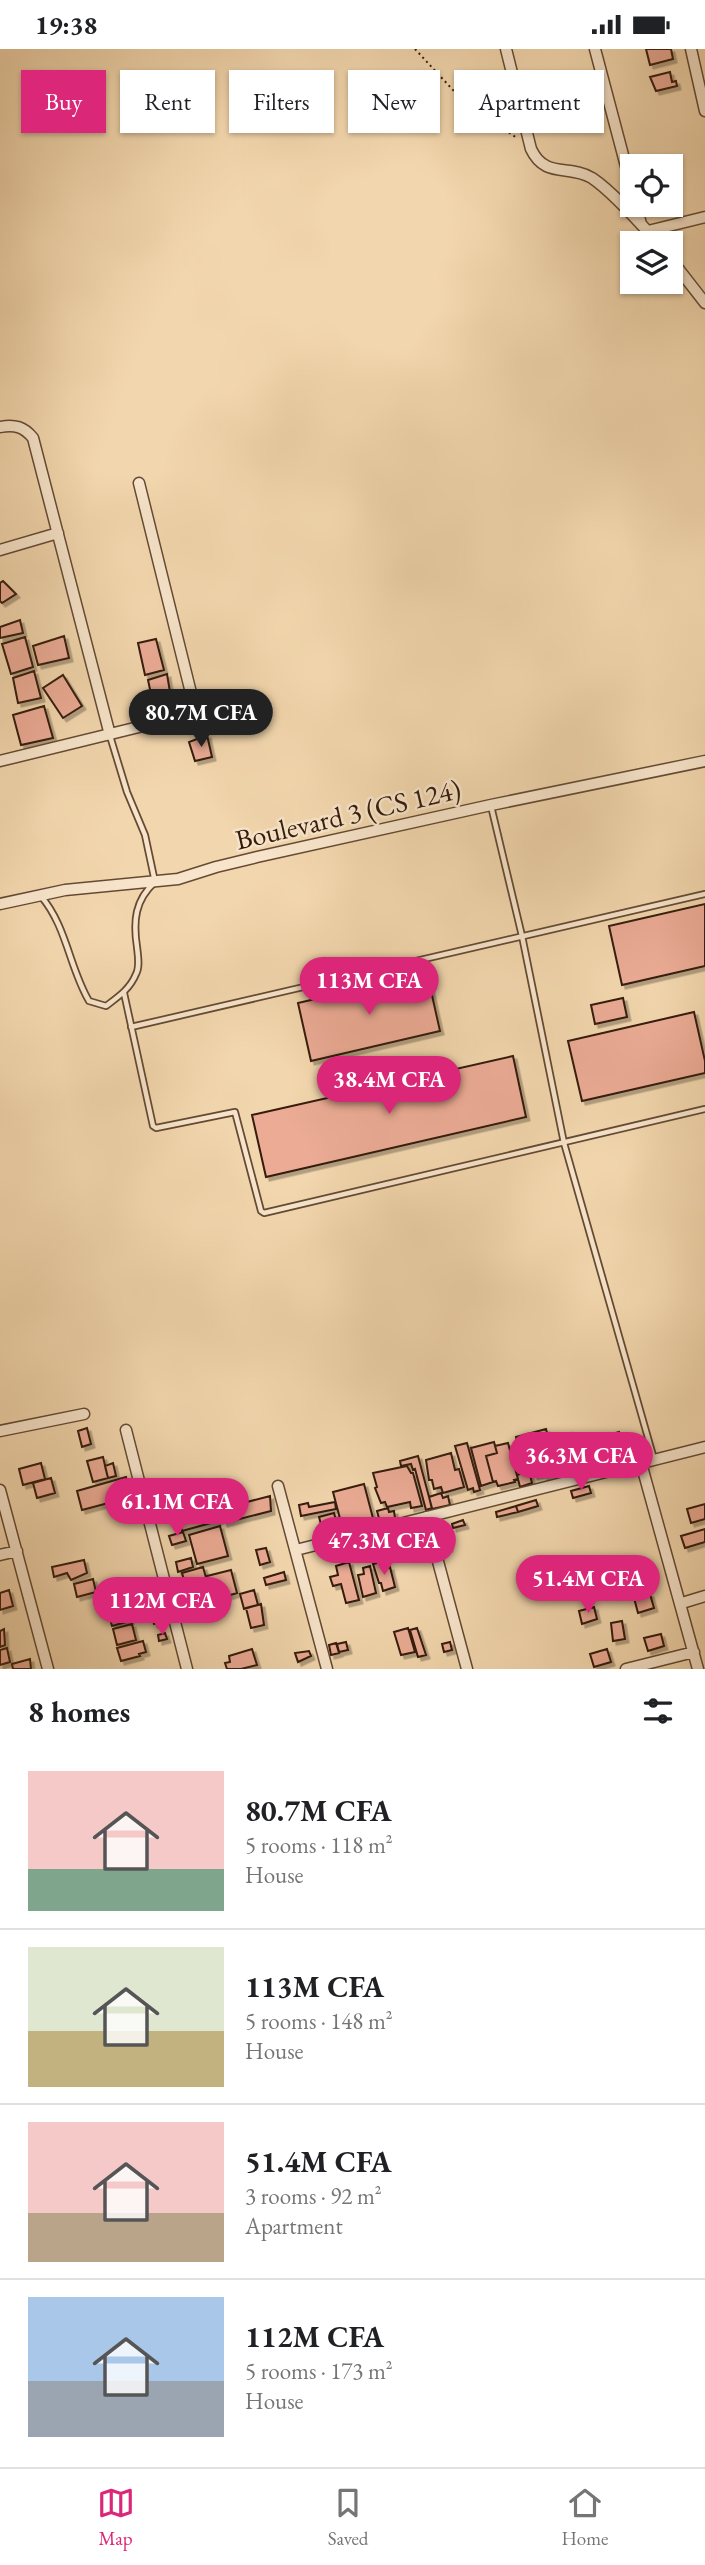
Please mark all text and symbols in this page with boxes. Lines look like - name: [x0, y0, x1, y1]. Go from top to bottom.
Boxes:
- text: 19:38: [35, 8, 97, 42]
- chip: Buy: [21, 70, 106, 133]
- chip: Rent: [120, 70, 215, 133]
- chip: Filters: [229, 70, 334, 133]
- chip: New: [348, 70, 440, 133]
- chip: Apartment: [454, 70, 604, 133]
- map controls: [620, 154, 683, 294]
- button: locate: [620, 154, 683, 217]
- button: layers: [620, 231, 683, 294]
- pin: 80.7M CFA: [121, 689, 281, 749]
- text: 80.7M CFA: [145, 697, 257, 727]
- street label: Boulevard 3 (CS 124): [232, 771, 464, 857]
- pin: 113M CFA: [297, 957, 441, 1017]
- text: 113M CFA: [316, 965, 422, 995]
- pin: 38.4M CFA: [309, 1056, 469, 1116]
- text: 38.4M CFA: [333, 1064, 445, 1094]
- pin: 36.3M CFA: [501, 1433, 661, 1492]
- text: 36.3M CFA: [525, 1440, 637, 1470]
- pin: 61.1M CFA: [97, 1479, 257, 1538]
- text: 61.1M CFA: [121, 1486, 233, 1516]
- pin: 47.3M CFA: [304, 1517, 464, 1577]
- text: 47.3M CFA: [328, 1525, 440, 1555]
- pin: 51.4M CFA: [508, 1555, 668, 1615]
- text: 51.4M CFA: [532, 1563, 644, 1593]
- pin: 112M CFA: [90, 1577, 234, 1637]
- text: 112M CFA: [109, 1585, 215, 1615]
- text: 8 homes: [28, 1692, 130, 1731]
- icon: filters: [639, 1692, 677, 1730]
- text: 80.7M CFA: [245, 1791, 392, 1830]
- icon: home: [84, 1799, 168, 1883]
- text: 5 rooms · 118 m²: [245, 1830, 393, 1860]
- text: House: [245, 1860, 304, 1890]
- text: 113M CFA: [245, 1967, 384, 2006]
- icon: home: [84, 1975, 168, 2059]
- text: 5 rooms · 148 m²: [245, 2006, 393, 2036]
- text: House: [245, 2036, 304, 2066]
- text: 51.4M CFA: [245, 2142, 392, 2181]
- icon: home: [84, 2150, 168, 2234]
- text: 3 rooms · 92 m²: [245, 2181, 382, 2211]
- text: Apartment: [245, 2211, 343, 2241]
- text: 112M CFA: [245, 2317, 384, 2356]
- icon: home: [84, 2325, 168, 2409]
- text: 5 rooms · 173 m²: [245, 2356, 393, 2386]
- text: House: [245, 2386, 304, 2416]
- tab: Map: [97, 2484, 135, 2551]
- tab: Saved: [328, 2484, 368, 2551]
- tab: Home: [561, 2484, 608, 2551]

